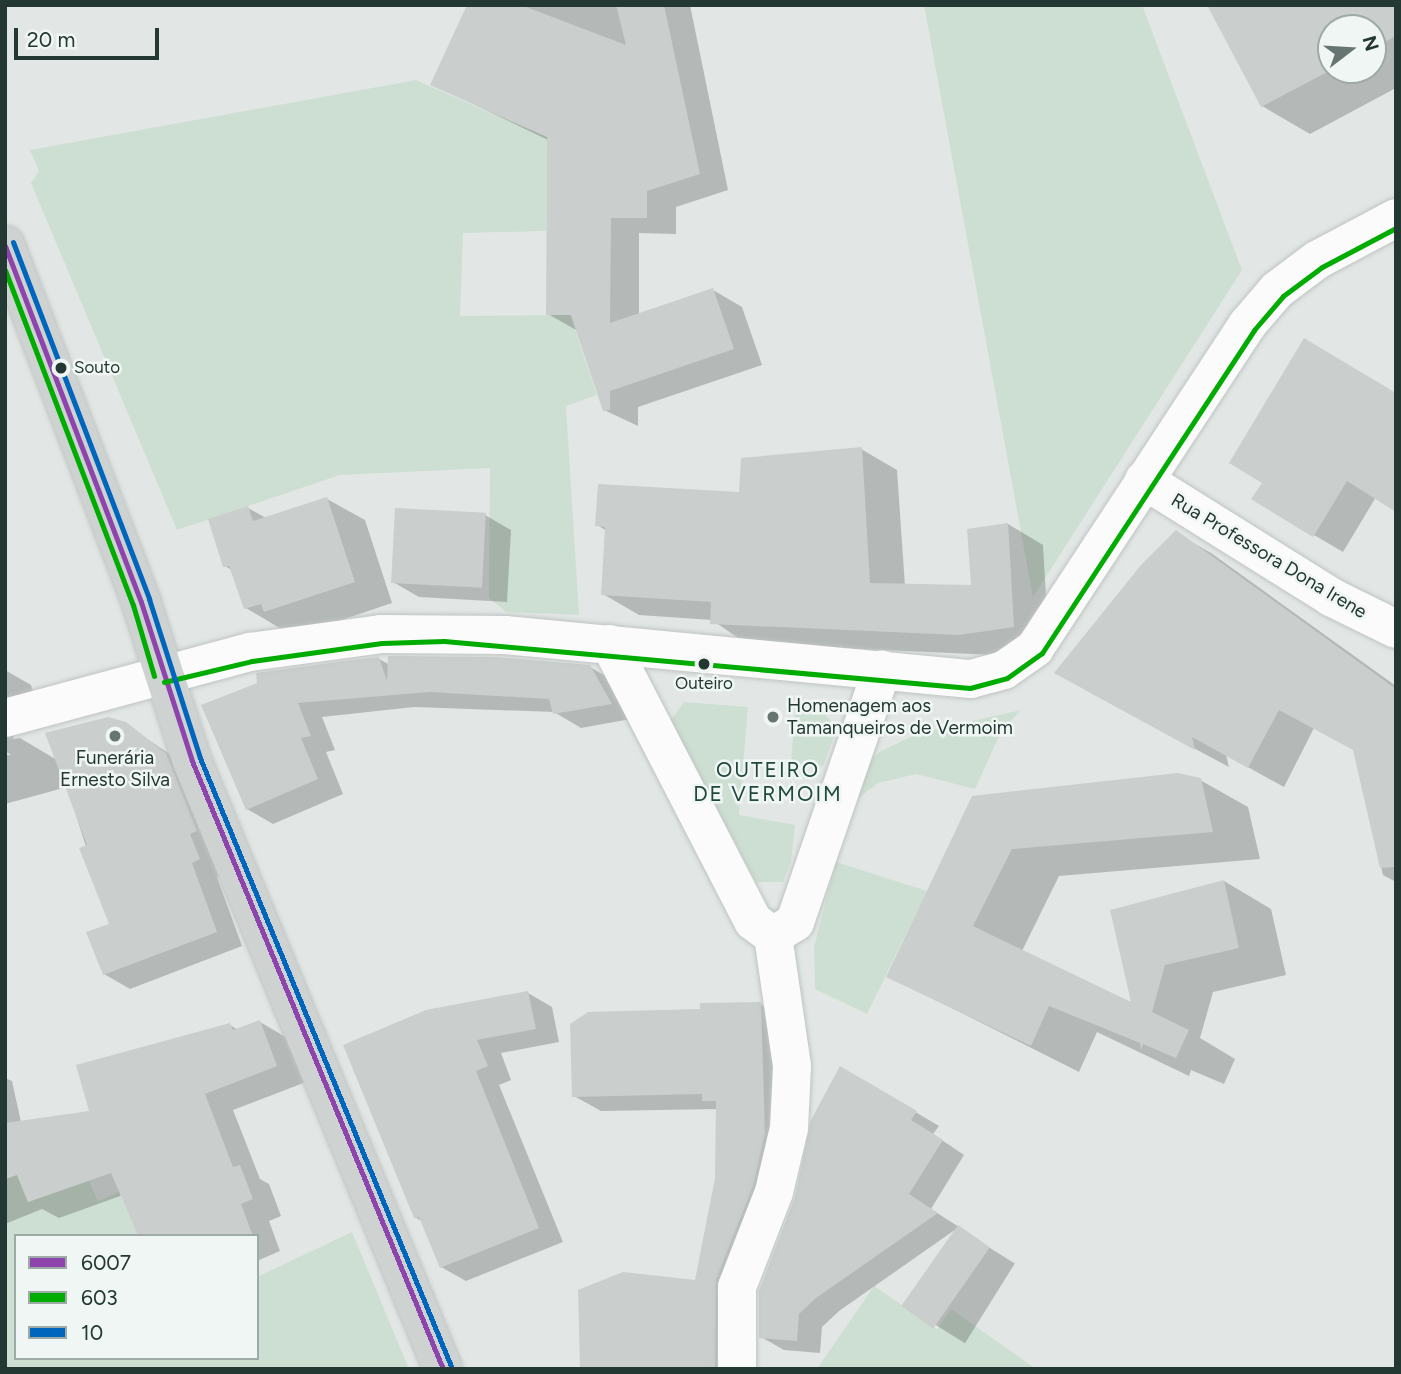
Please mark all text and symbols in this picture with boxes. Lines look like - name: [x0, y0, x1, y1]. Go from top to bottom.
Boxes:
- scale bar: [18, 14, 163, 58]
- north arrow: [1317, 14, 1387, 84]
- text: 20 m: [27, 27, 75, 52]
- text: N: [1358, 33, 1384, 54]
- place label: Souto: [74, 358, 120, 378]
- marker: Souto: [54, 361, 68, 375]
- street label: Rua Professora Dona Irene: [1167, 489, 1371, 623]
- marker: Outeiro: [697, 657, 711, 671]
- place label: Outeiro: [675, 674, 733, 694]
- place label: Homenagem aos Tamanqueiros de Vermoim: [787, 695, 1013, 739]
- marker: Homenagem aos Tamanqueiros de Vermoim: [765, 709, 781, 725]
- marker: Funerária Ernesto Silva: [107, 728, 123, 744]
- place label: Funerária Ernesto Silva: [60, 747, 170, 791]
- district label: OUTEIRO DE VERMOIM: [694, 757, 842, 807]
- legend: [14, 1234, 259, 1360]
- text: 6007: [81, 1250, 131, 1275]
- text: 603: [81, 1285, 118, 1310]
- text: 10: [81, 1320, 103, 1345]

